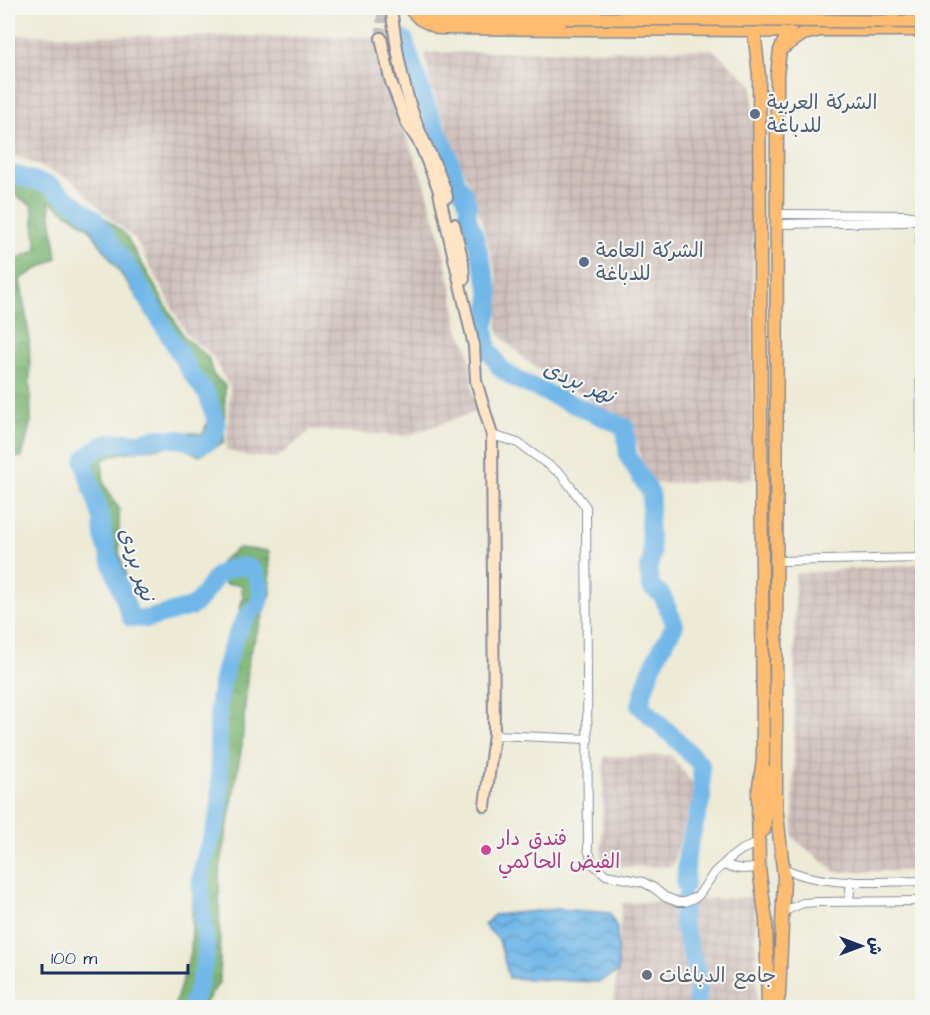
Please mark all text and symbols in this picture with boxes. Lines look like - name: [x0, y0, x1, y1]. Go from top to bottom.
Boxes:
- place label: الشركة العربية للدباغة: [767, 89, 877, 140]
- marker: الشركة العربية للدباغة: [748, 107, 762, 121]
- place label: الشركة العامة للدباغة: [596, 237, 704, 288]
- marker: الشركة العامة للدباغة: [577, 255, 591, 269]
- water label: نهر بردى: [538, 354, 621, 412]
- water label: نهر بردى: [111, 524, 163, 606]
- place label: فندق دار الفيض الحاكمي: [496, 825, 620, 879]
- marker: فندق دار الفيض الحاكمي: [479, 843, 493, 857]
- north arrow: [831, 916, 891, 976]
- scale bar: [42, 937, 188, 975]
- text: ش: [864, 937, 886, 955]
- text: 100 m: [51, 946, 97, 971]
- place label: جامع الدباغات: [659, 962, 776, 990]
- marker: جامع الدباغات: [640, 968, 654, 982]

